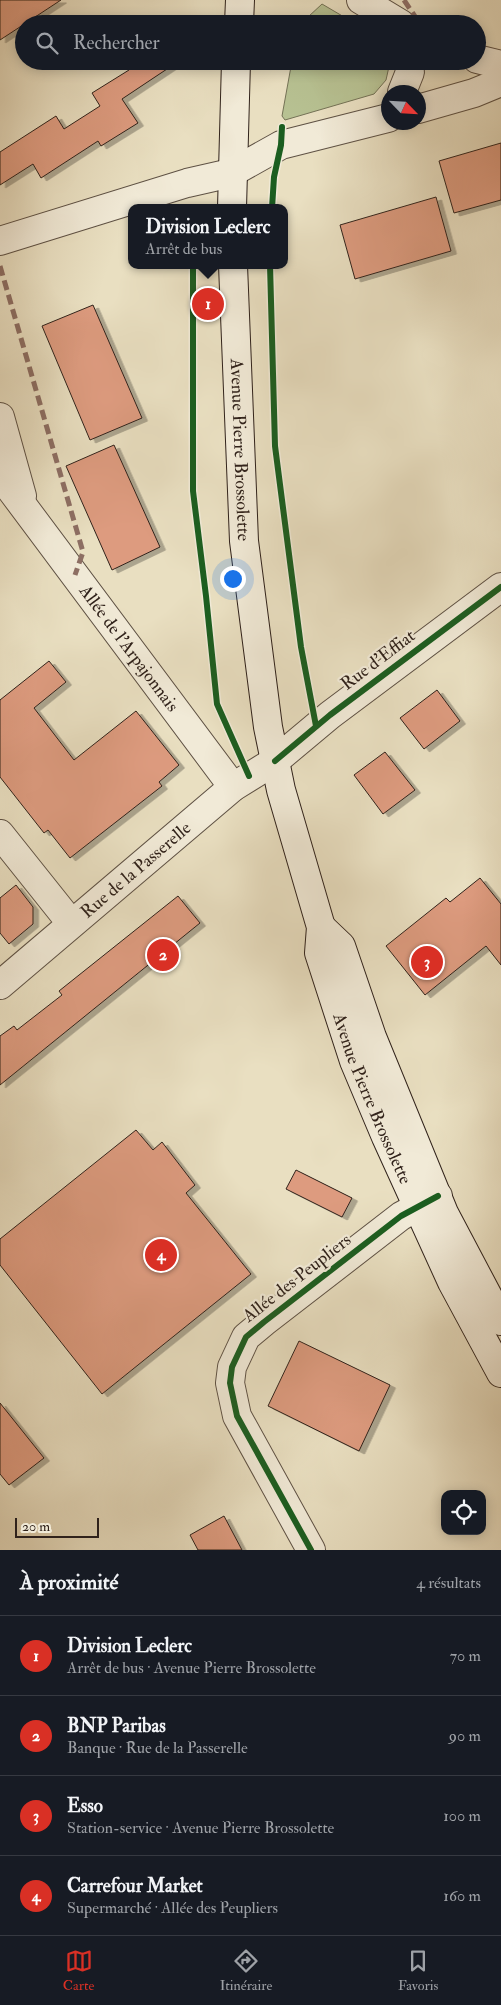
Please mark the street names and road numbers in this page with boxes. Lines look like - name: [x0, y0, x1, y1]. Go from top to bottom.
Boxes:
- street label: Avenue Pierre Brossolette: [225, 357, 256, 542]
- street label: Allée de l'Arpajonnais: [74, 579, 184, 716]
- street label: Rue d'Effiat: [336, 624, 420, 695]
- street label: Rue de la Passerelle: [76, 816, 196, 923]
- street label: Avenue Pierre Brossolette: [327, 1009, 418, 1188]
- street label: Allée des Peupliers: [237, 1228, 356, 1328]

